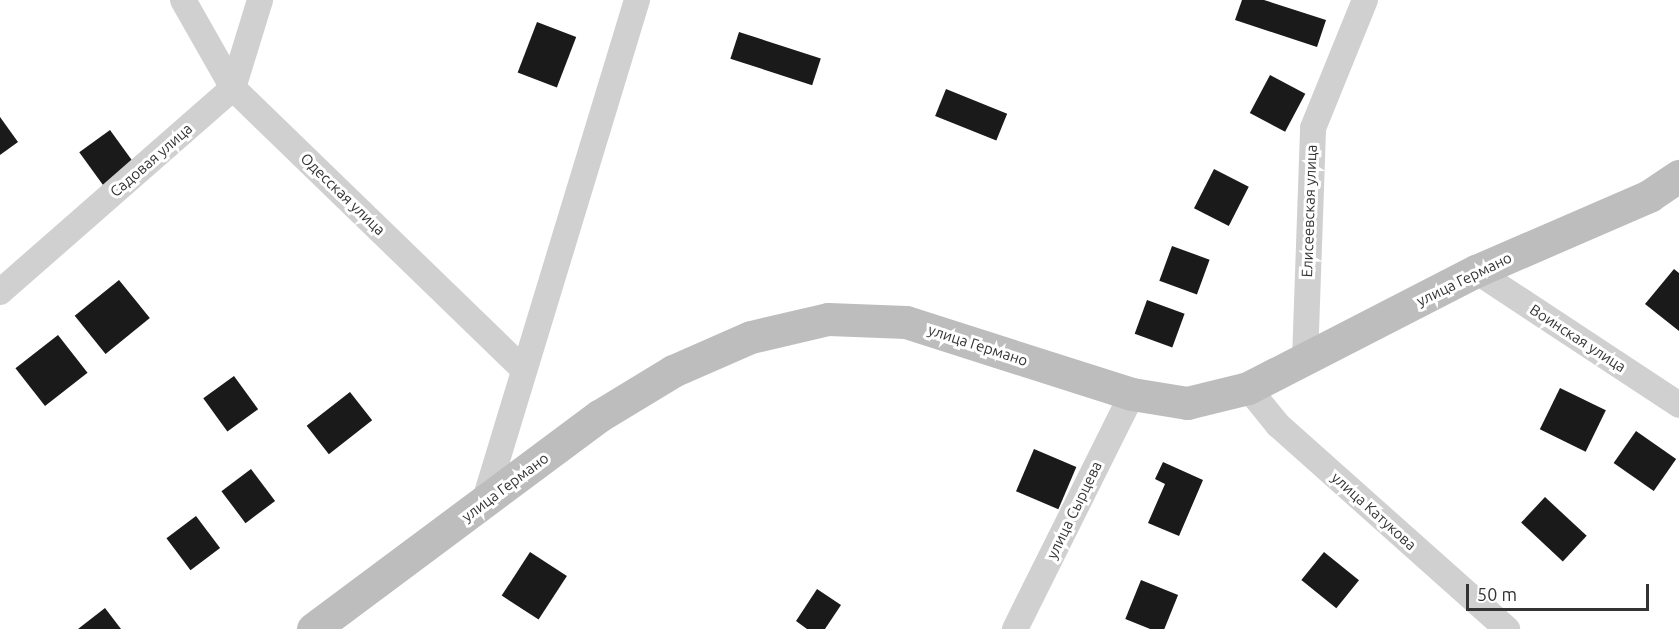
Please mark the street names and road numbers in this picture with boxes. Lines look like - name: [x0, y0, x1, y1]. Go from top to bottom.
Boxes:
- street label: Садовая улица: [106, 119, 196, 201]
- street label: Елисеевская улица: [1298, 144, 1320, 278]
- street label: Одесская улица: [297, 149, 389, 239]
- street label: улица Германо: [1413, 248, 1515, 310]
- street label: Воинская улица: [1527, 300, 1629, 376]
- street label: улица Германо: [926, 320, 1030, 370]
- street label: улица Германо: [458, 449, 552, 525]
- street label: улица Сырцева: [1043, 458, 1105, 562]
- street label: улица Катукова: [1328, 468, 1420, 554]

